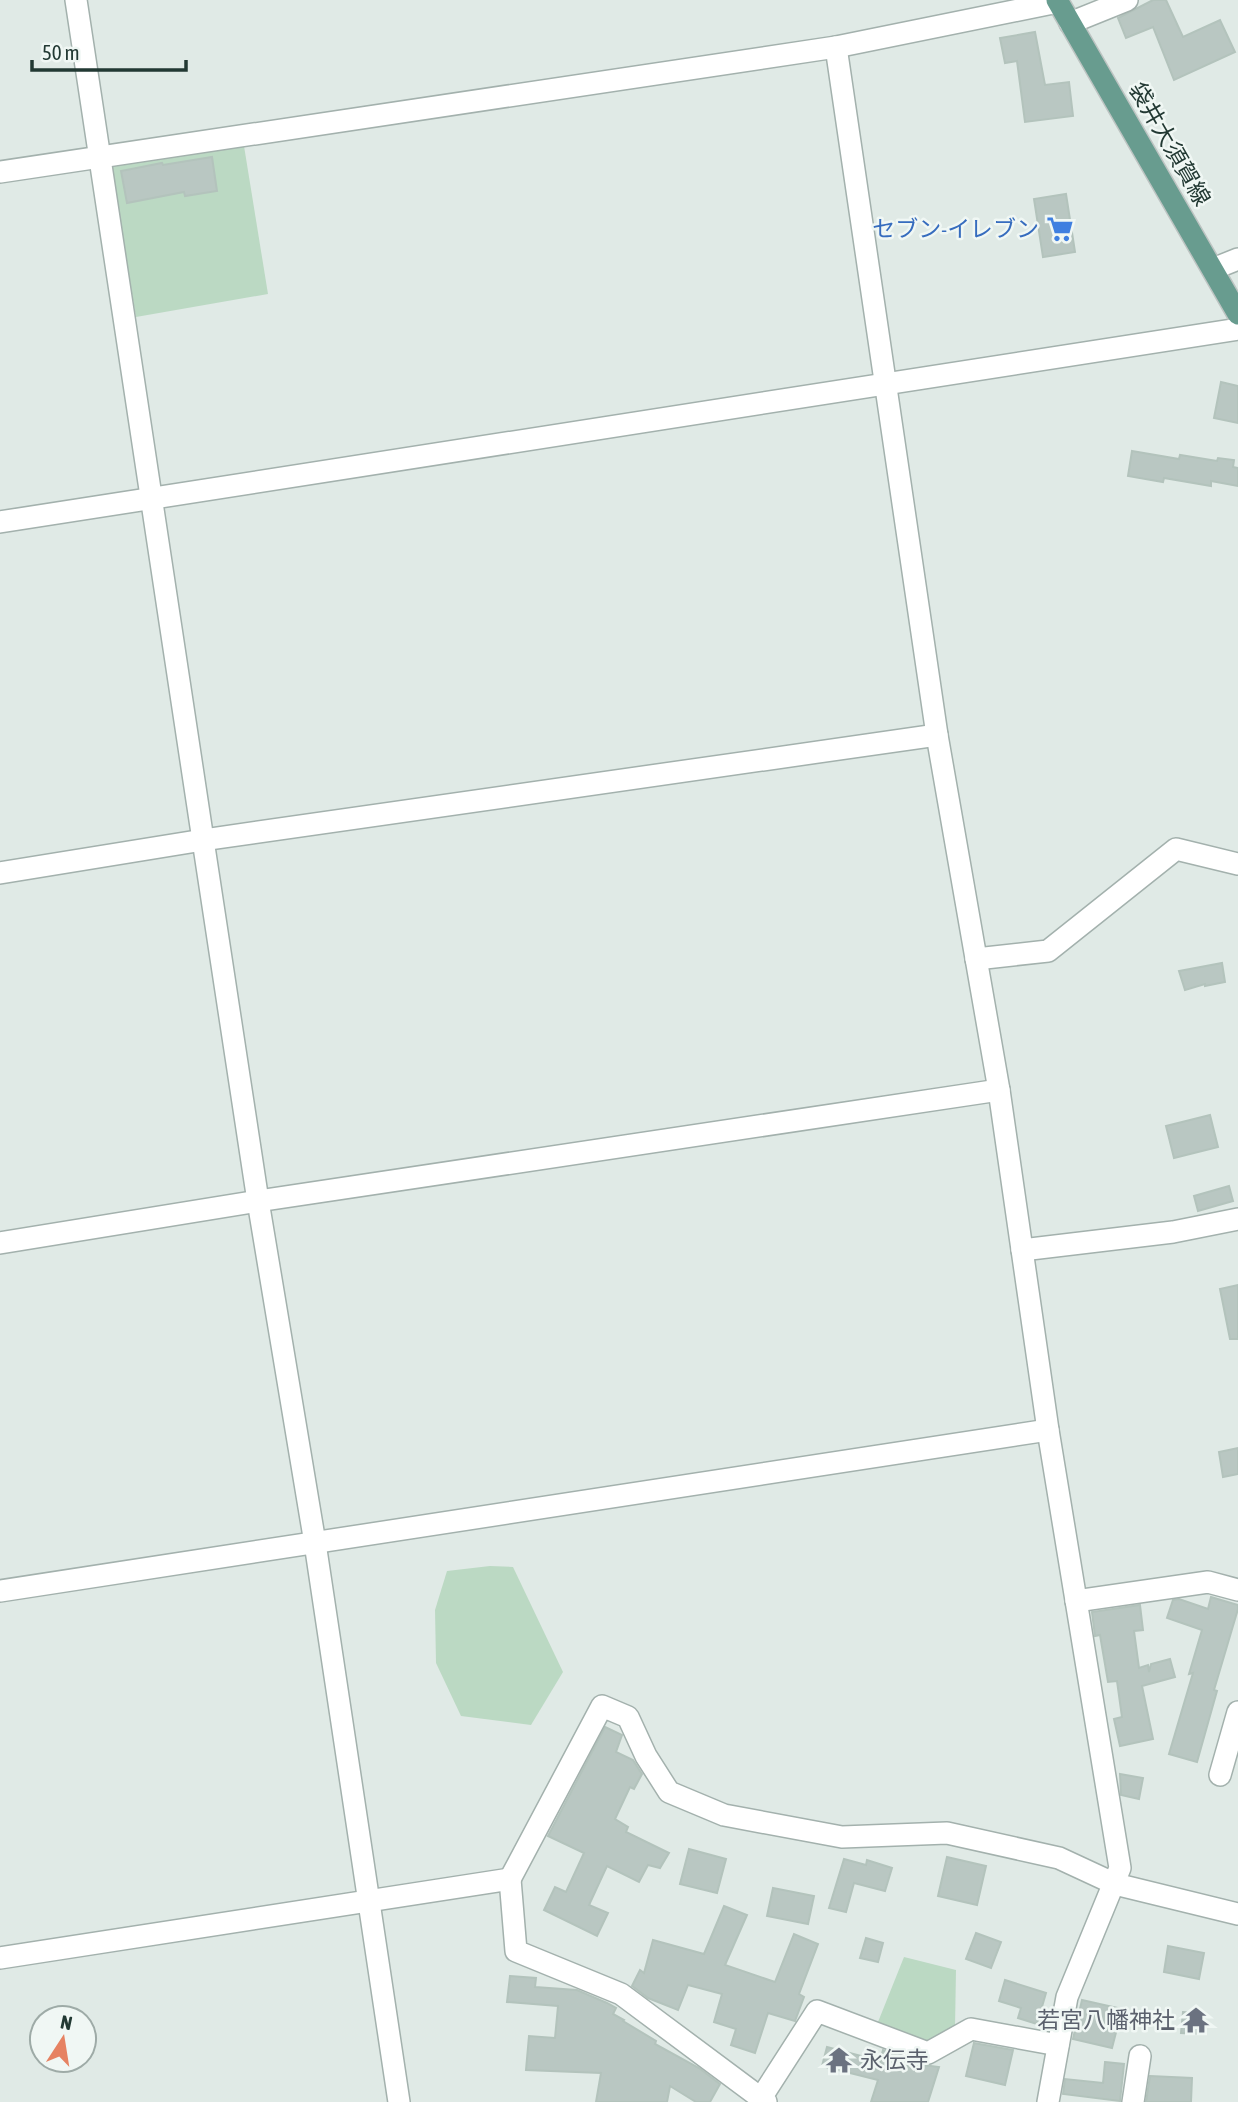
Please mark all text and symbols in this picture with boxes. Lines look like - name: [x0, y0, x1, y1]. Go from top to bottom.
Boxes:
- scale bar: [32, 28, 186, 72]
- text: 50 m: [42, 40, 80, 64]
- street label: 袋井大須賀線: [1124, 78, 1216, 210]
- supermarket icon: セブン-イレブン: [1045, 214, 1075, 244]
- place label: セブン-イレブン: [872, 216, 1039, 242]
- north arrow: [28, 2004, 98, 2074]
- temple icon: 若宮八幡神社: [1181, 2005, 1211, 2035]
- place label: 若宮八幡神社: [1037, 2007, 1175, 2033]
- text: N: [59, 2010, 74, 2034]
- temple icon: 永伝寺: [824, 2045, 854, 2075]
- place label: 永伝寺: [860, 2047, 929, 2073]

